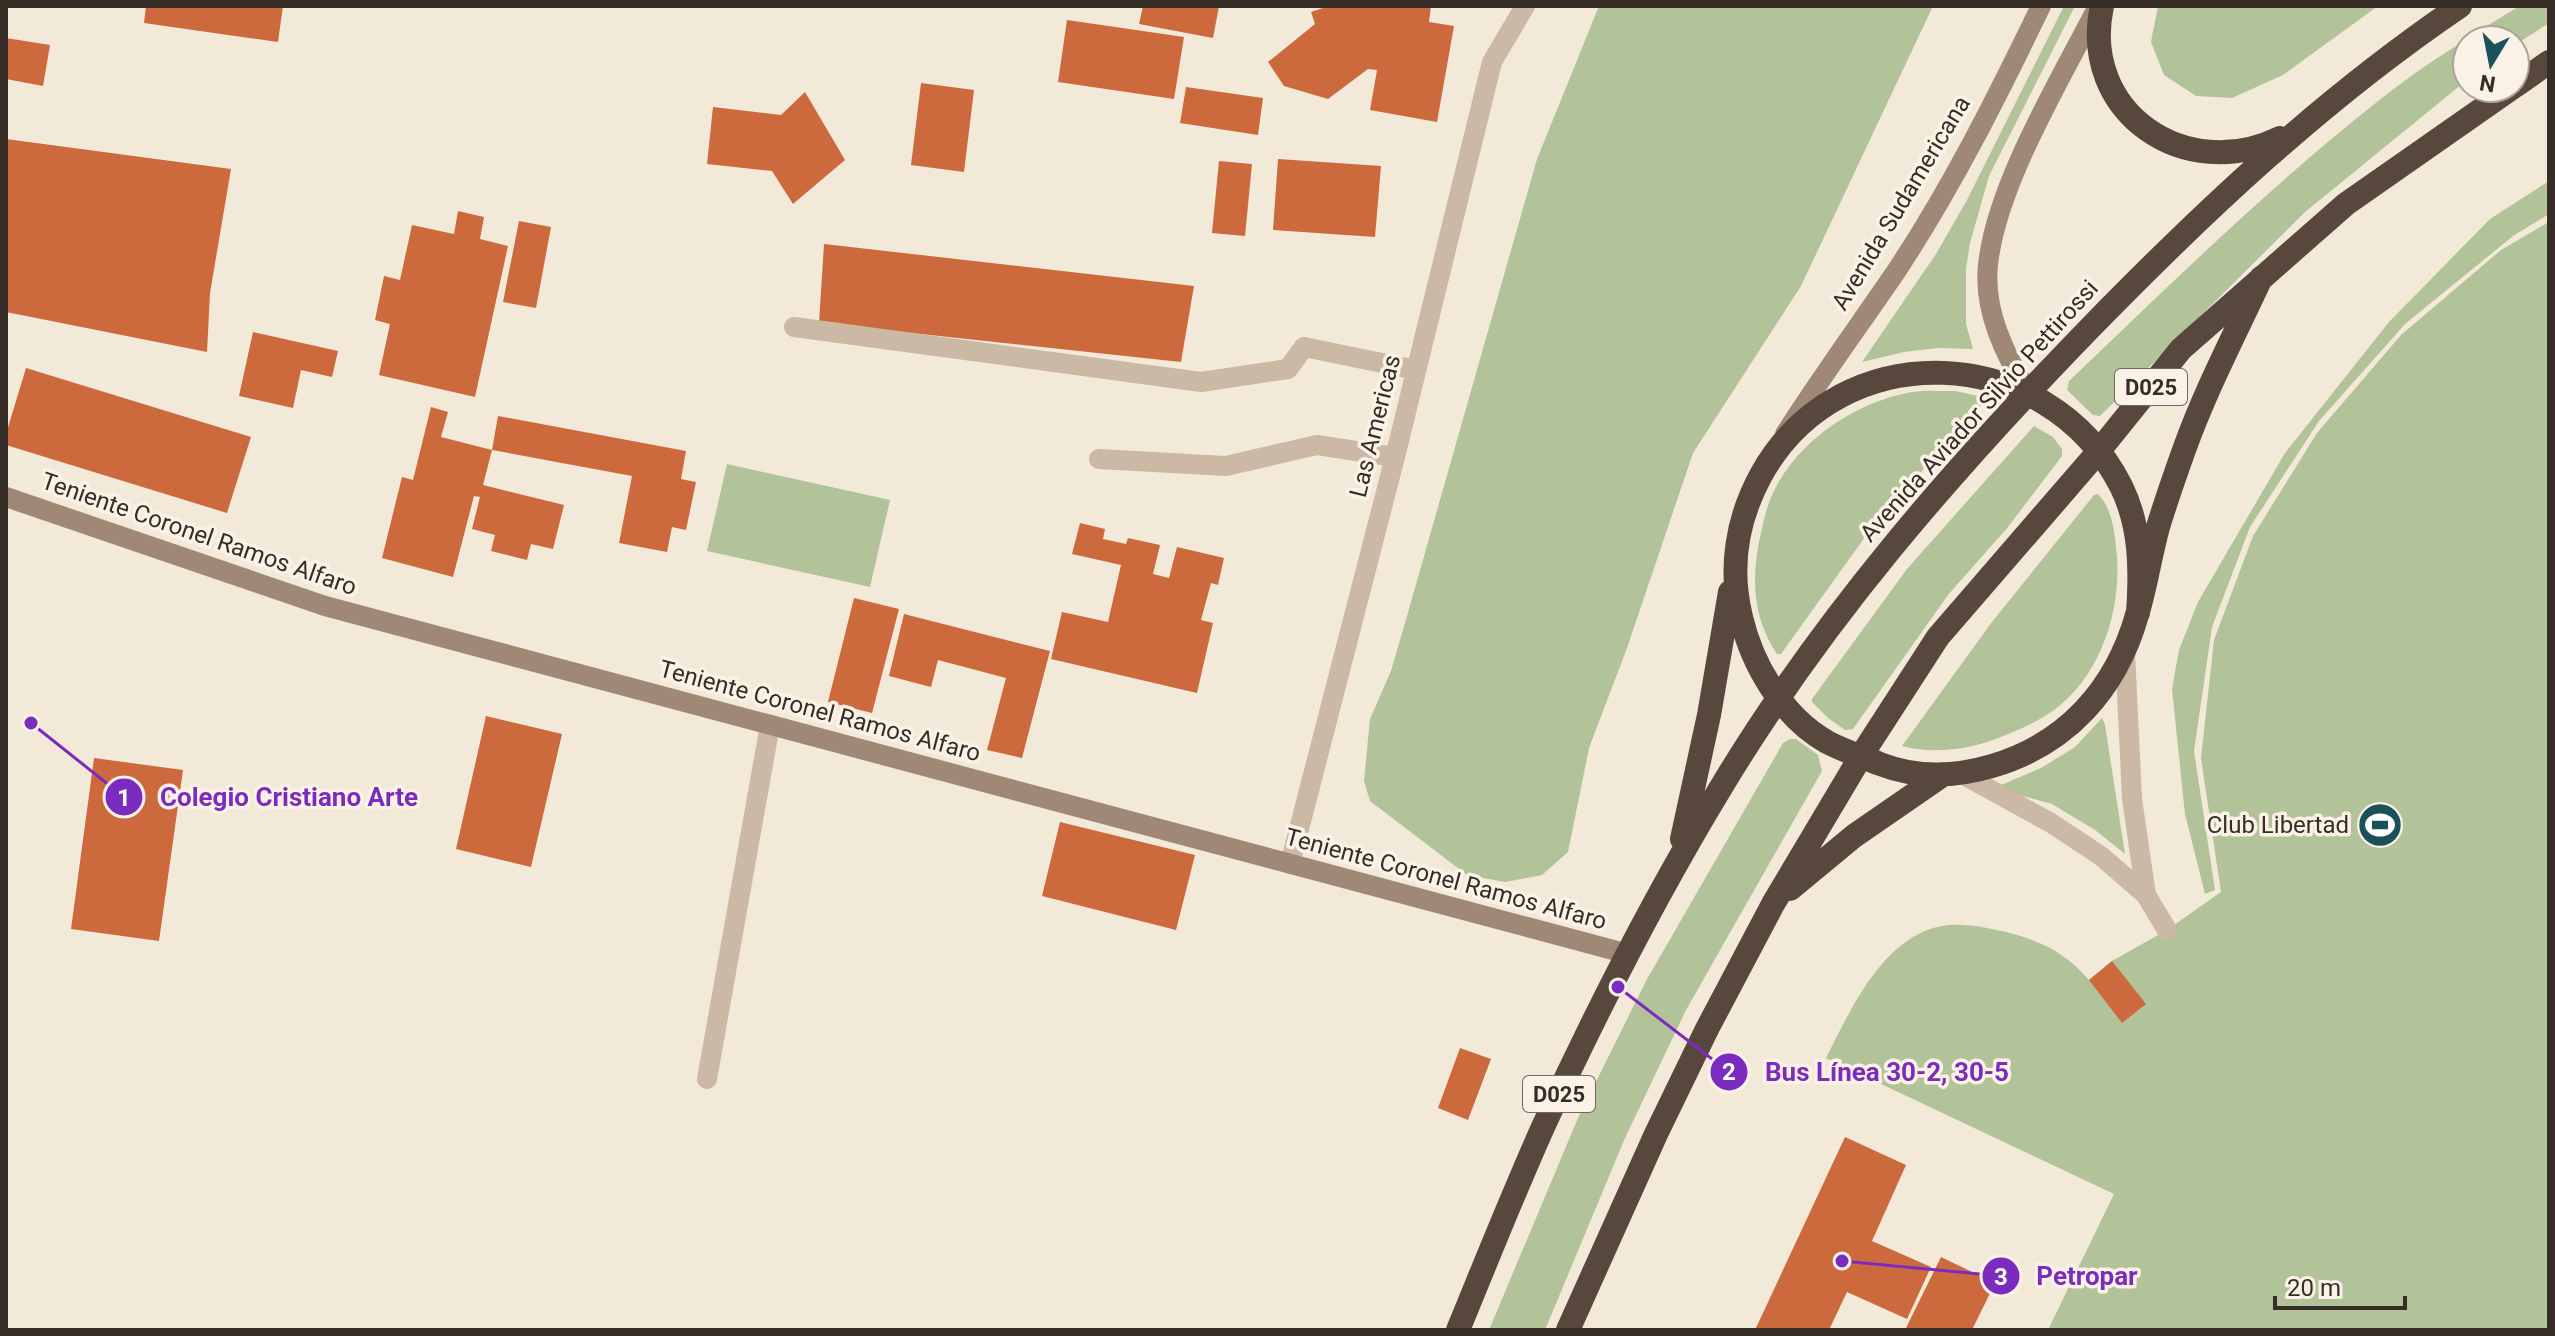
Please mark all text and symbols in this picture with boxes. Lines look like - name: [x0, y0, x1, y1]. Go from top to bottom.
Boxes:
- north arrow: [2451, 24, 2531, 104]
- text: N: [2478, 70, 2497, 97]
- street label: Avenida Sudamericana: [1826, 91, 1976, 315]
- street label: Avenida Aviador Silvio Pettirossi: [1854, 274, 2104, 548]
- street label: Las Americas: [1344, 352, 1406, 500]
- road number: D025: [2115, 369, 2187, 405]
- street label: Teniente Coronel Ramos Alfaro: [38, 467, 360, 601]
- street label: Teniente Coronel Ramos Alfaro: [656, 655, 984, 767]
- callout: Colegio Cristiano Arte: [104, 772, 434, 822]
- text: Colegio Cristiano Arte: [160, 782, 418, 812]
- text: 1: [117, 784, 131, 812]
- sports icon: Club Libertad: [2356, 801, 2404, 849]
- place label: Club Libertad: [2207, 811, 2349, 839]
- street label: Teniente Coronel Ramos Alfaro: [1282, 823, 1610, 935]
- callout: Bus Línea 30-2, 30-5: [1709, 1047, 2025, 1097]
- text: Bus Línea 30-2, 30-5: [1765, 1057, 2009, 1087]
- text: 2: [1722, 1058, 1736, 1086]
- road number: D025: [1523, 1076, 1595, 1112]
- callout: Petropar: [1981, 1251, 2154, 1301]
- scale bar: [2275, 1260, 2405, 1310]
- text: Petropar: [2036, 1261, 2138, 1291]
- text: 3: [1994, 1263, 2008, 1291]
- text: 20 m: [2287, 1274, 2341, 1302]

